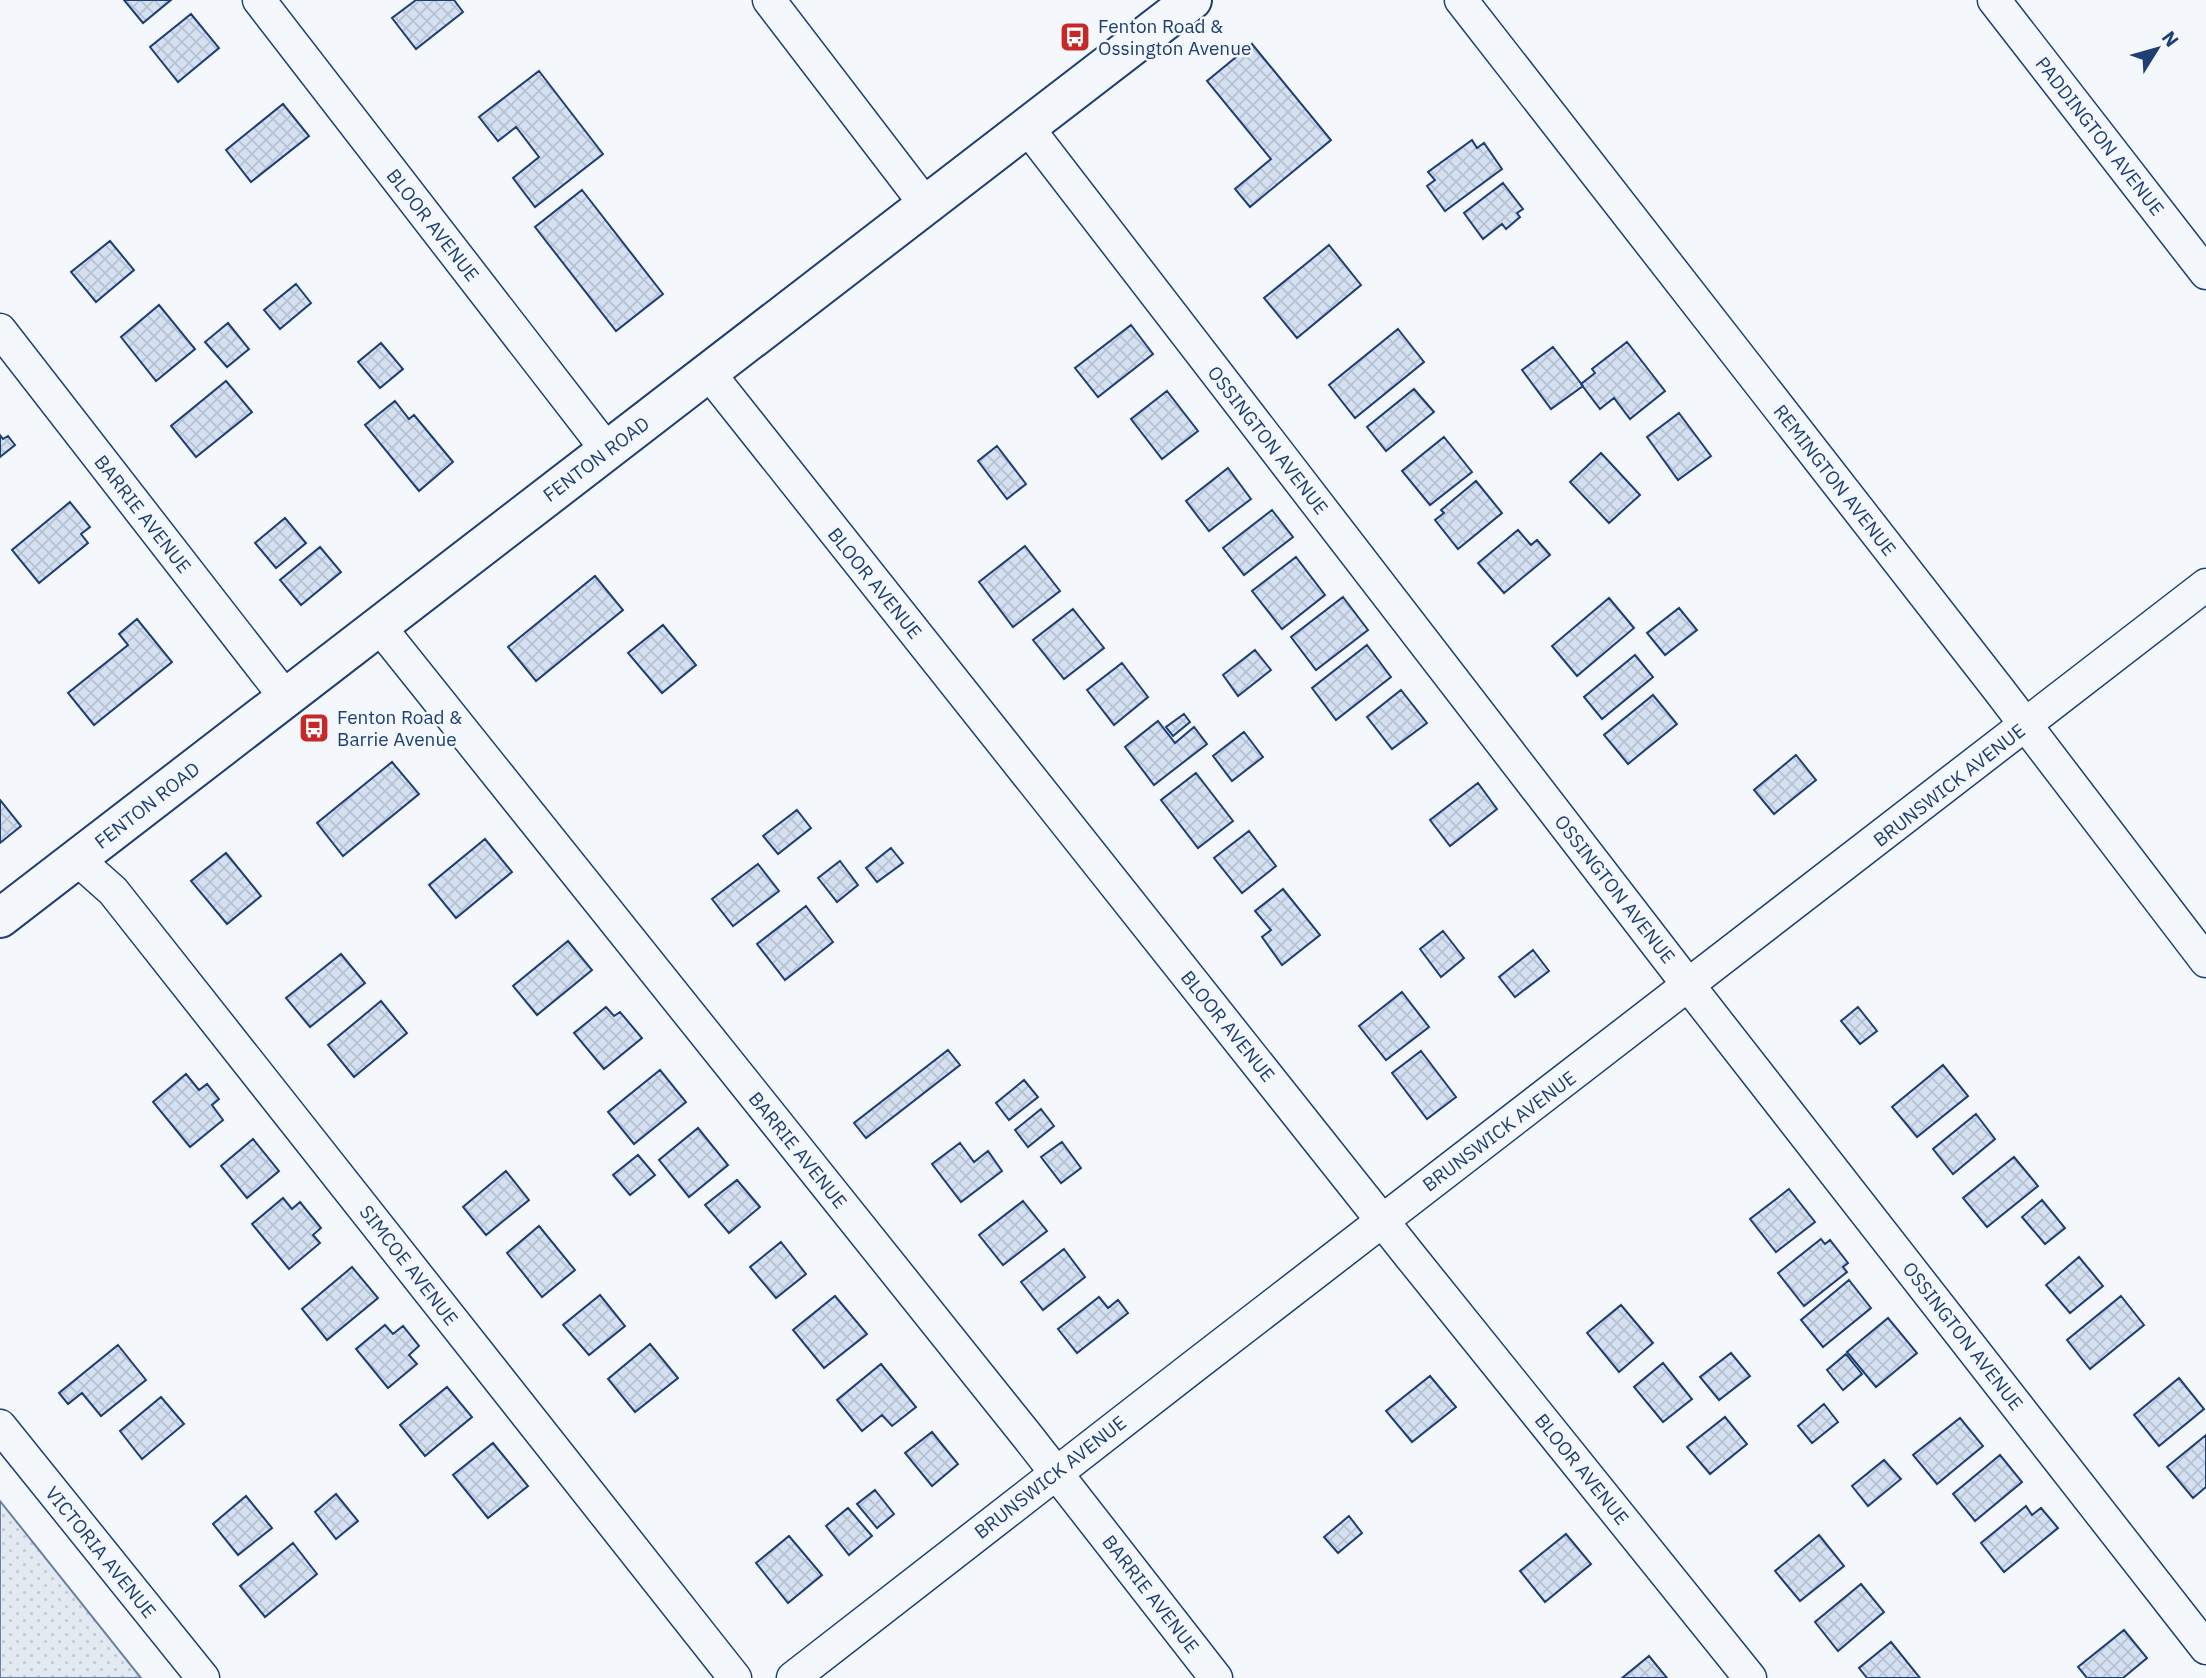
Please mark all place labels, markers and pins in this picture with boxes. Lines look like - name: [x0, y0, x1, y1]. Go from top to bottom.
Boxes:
- place label: Fenton Road & Ossington Avenue: [1098, 14, 1251, 60]
- bus stop icon: Fenton Road & Ossington Avenue: [1058, 20, 1092, 54]
- place label: Fenton Road & Barrie Avenue: [337, 705, 462, 751]
- bus stop icon: Fenton Road & Barrie Avenue: [297, 711, 331, 745]

